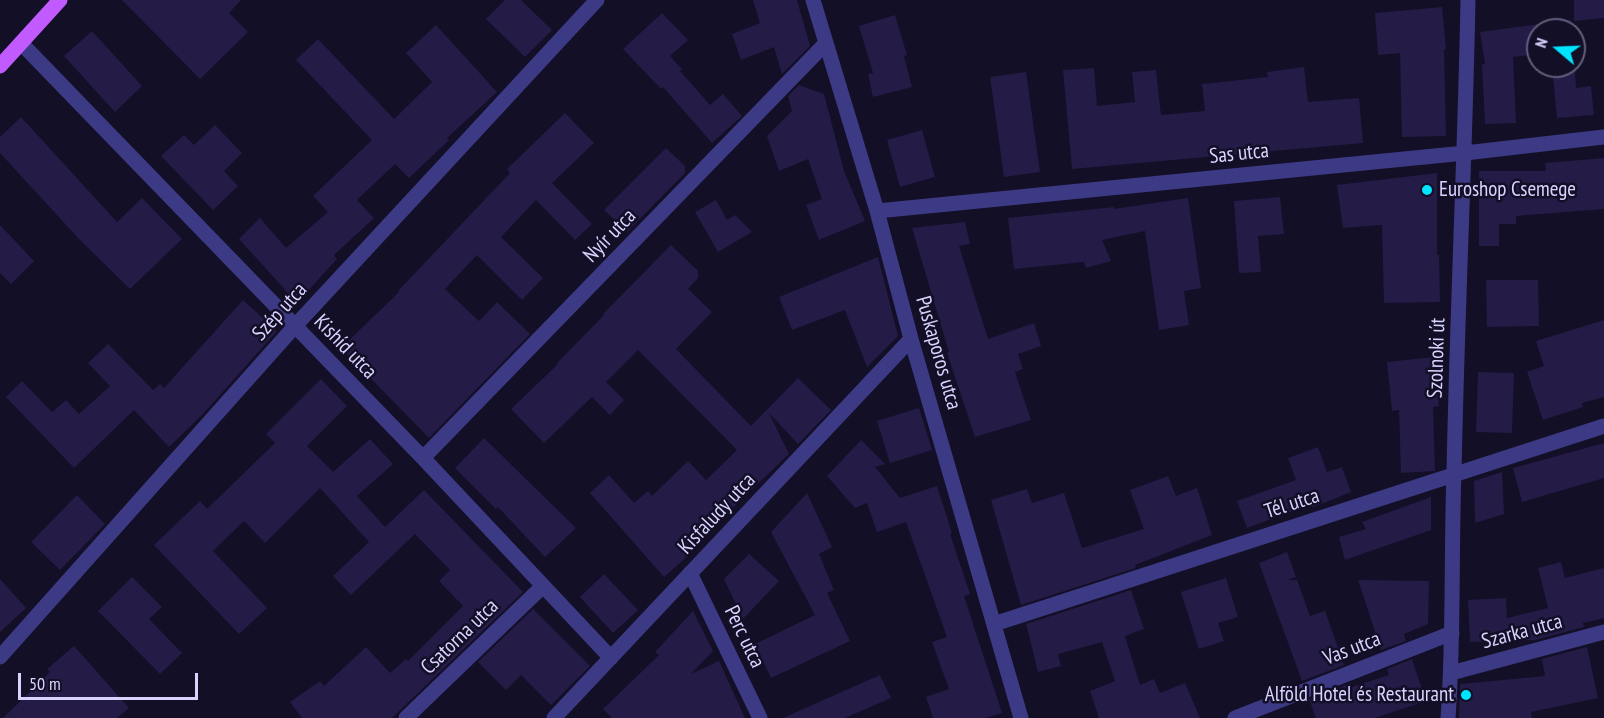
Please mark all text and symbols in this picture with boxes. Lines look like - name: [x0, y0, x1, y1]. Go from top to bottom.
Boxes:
- north arrow: [1526, 18, 1586, 78]
- text: N: [1530, 35, 1552, 50]
- street label: Sas utca: [1208, 138, 1270, 170]
- place label: Euroshop Csemege: [1439, 177, 1576, 203]
- marker: Euroshop Csemege: [1420, 183, 1434, 197]
- street label: Nyír utca: [579, 204, 641, 268]
- street label: Szép utca: [248, 278, 312, 346]
- street label: Puskaporos utca: [910, 293, 966, 413]
- street label: Kishíd utca: [308, 309, 382, 385]
- street label: Szolnoki út: [1423, 317, 1451, 399]
- street label: Kisfaludy utca: [673, 468, 761, 560]
- street label: Tél utca: [1261, 483, 1323, 525]
- street label: Csatorna utca: [416, 594, 504, 680]
- street label: Perc utca: [718, 602, 770, 672]
- street label: Szarka utca: [1479, 609, 1565, 655]
- street label: Vas utca: [1320, 627, 1384, 671]
- scale bar: [21, 661, 201, 699]
- text: 50 m: [29, 672, 61, 695]
- place label: Alföld Hotel és Restaurant: [1265, 682, 1454, 708]
- marker: Alföld Hotel és Restaurant: [1459, 688, 1473, 702]

